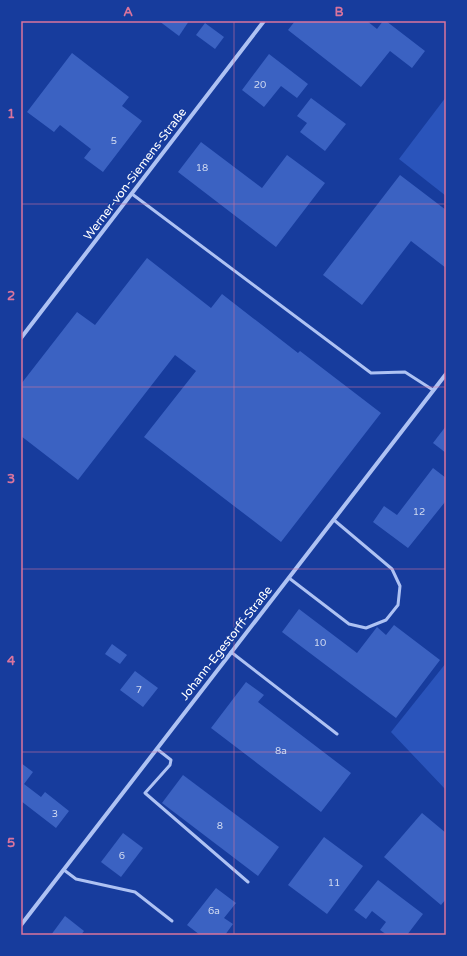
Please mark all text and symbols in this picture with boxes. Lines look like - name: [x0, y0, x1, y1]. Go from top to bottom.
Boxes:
- text: A: [123, 4, 133, 20]
- text: B: [334, 4, 344, 20]
- house number: 20: [254, 79, 266, 91]
- street label: Werner-von-Siemens-Straße: [81, 105, 189, 243]
- text: 1: [7, 106, 15, 122]
- house number: 5: [111, 135, 117, 147]
- house number: 18: [196, 162, 208, 174]
- text: 2: [7, 288, 15, 304]
- text: 3: [7, 471, 15, 487]
- house number: 12: [413, 506, 425, 518]
- street label: Johann-Egestorff-Straße: [177, 583, 275, 703]
- house number: 10: [314, 637, 326, 649]
- text: 4: [7, 653, 16, 669]
- house number: 7: [136, 684, 142, 696]
- house number: 8a: [275, 745, 287, 757]
- house number: 3: [52, 808, 58, 820]
- house number: 8: [217, 820, 223, 832]
- text: 5: [7, 835, 15, 851]
- house number: 6: [119, 850, 125, 862]
- house number: 11: [328, 877, 340, 889]
- house number: 6a: [208, 905, 220, 917]

